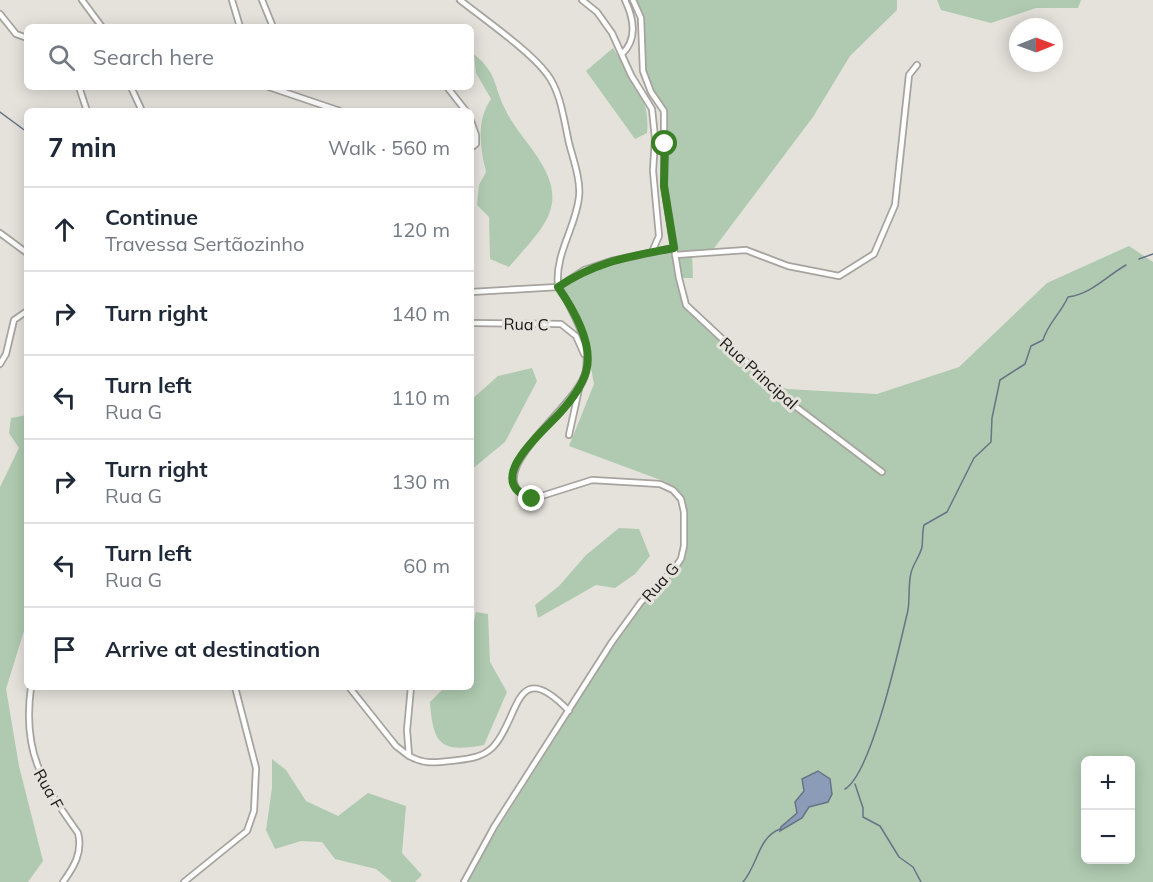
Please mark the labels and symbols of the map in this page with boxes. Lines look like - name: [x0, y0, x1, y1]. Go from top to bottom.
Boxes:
- north arrow: [1009, 18, 1063, 72]
- route start: [651, 130, 677, 156]
- street label: Rua C: [503, 314, 549, 334]
- street label: Rua Principal: [716, 333, 802, 413]
- route end: [518, 485, 544, 511]
- street label: Rua G: [637, 558, 683, 606]
- street label: Rua F: [30, 765, 68, 813]

